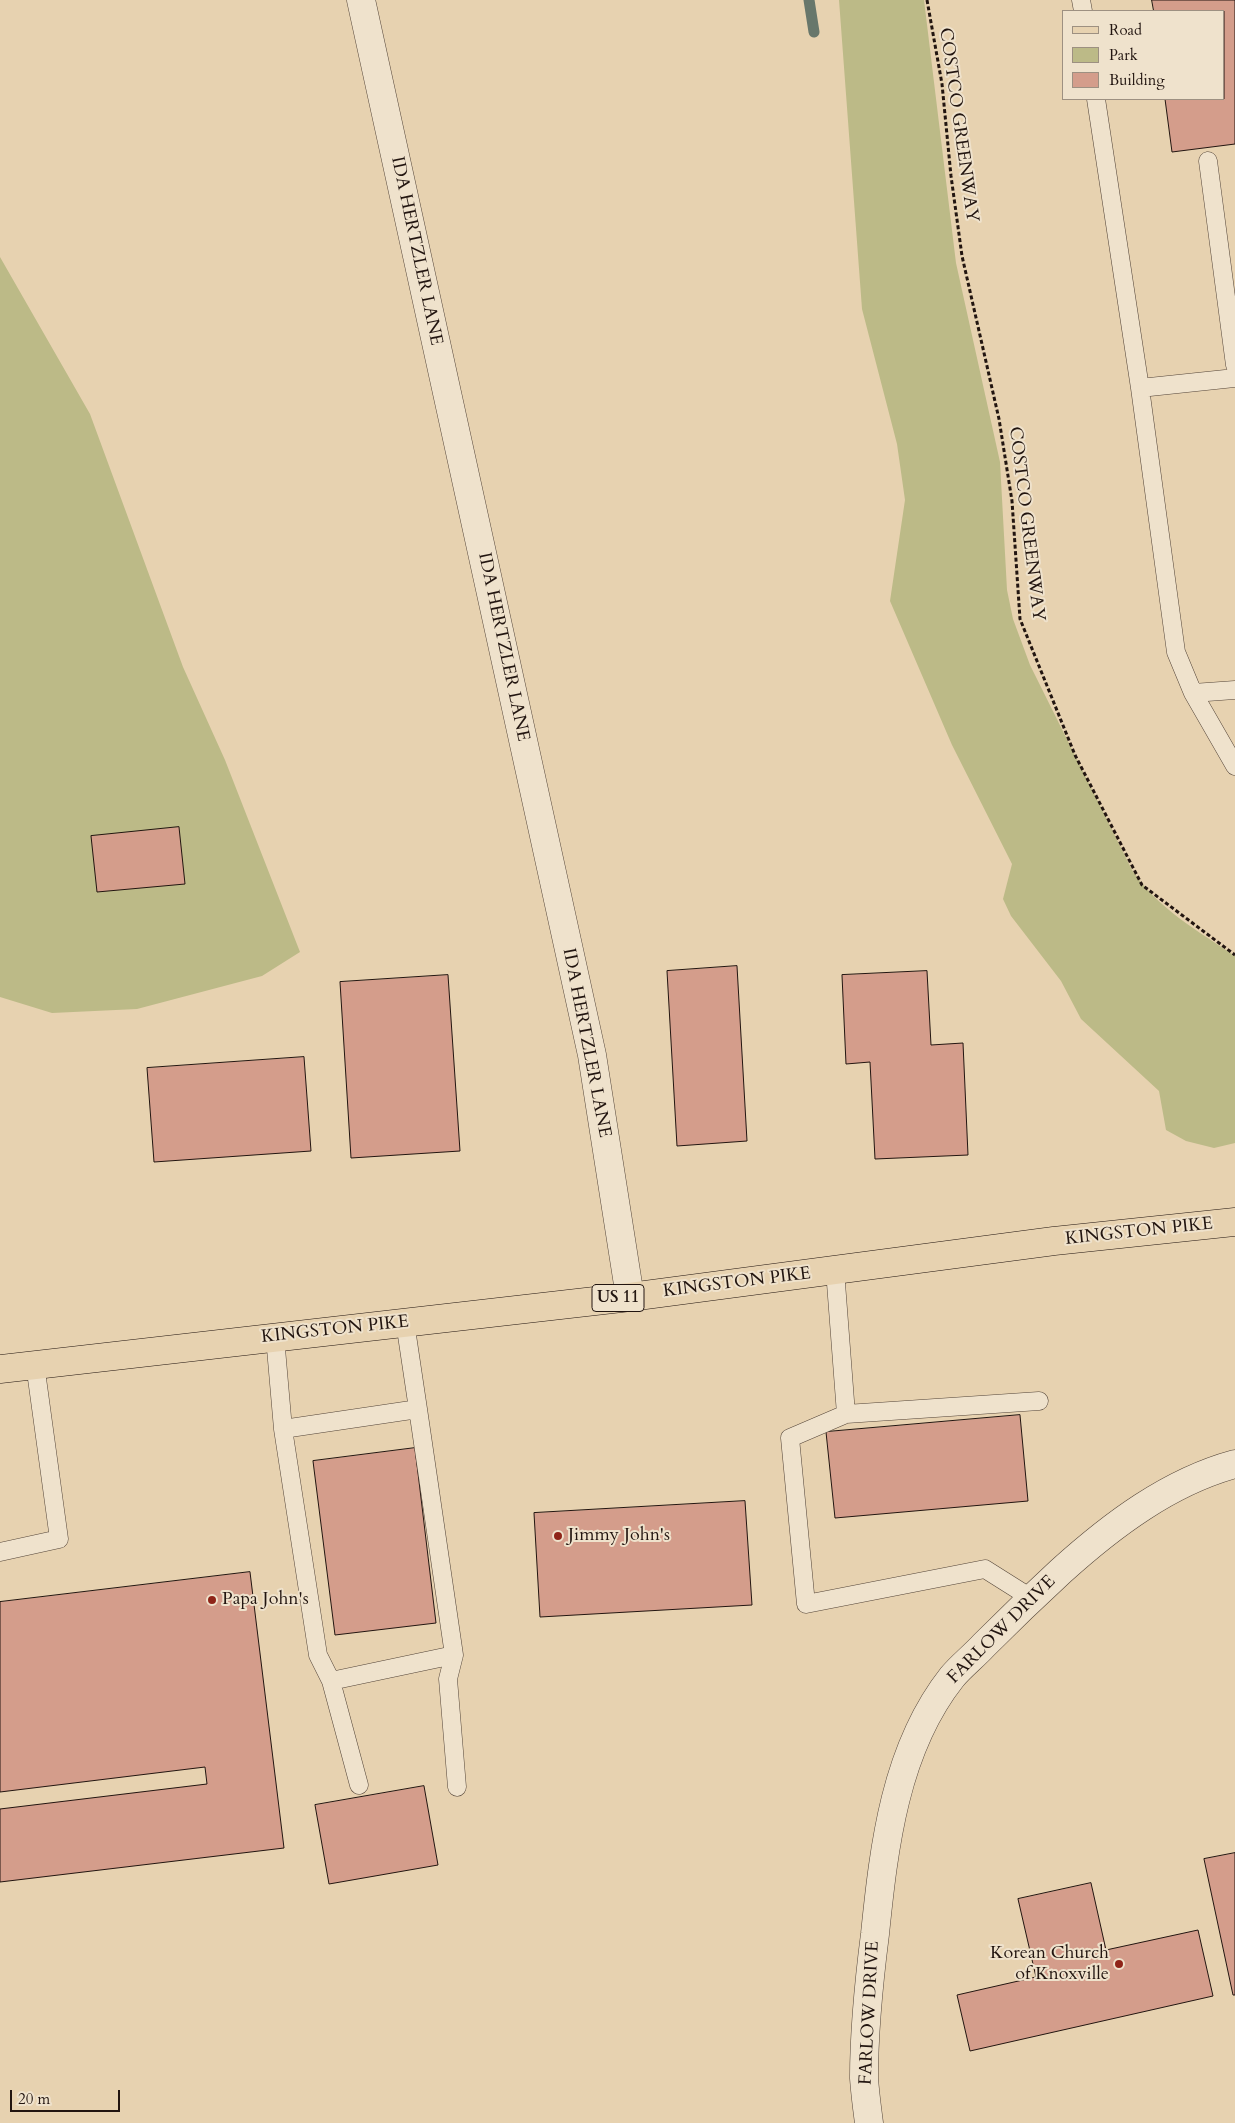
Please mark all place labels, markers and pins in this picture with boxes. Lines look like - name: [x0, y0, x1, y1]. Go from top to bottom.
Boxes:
- place label: Jimmy John's: [568, 1525, 670, 1547]
- marker: Jimmy John's: [552, 1530, 564, 1542]
- place label: Papa John's: [222, 1589, 309, 1611]
- marker: Papa John's: [206, 1594, 218, 1606]
- place label: Korean Church of Knoxville: [990, 1943, 1109, 1986]
- marker: Korean Church of Knoxville: [1113, 1958, 1125, 1970]

